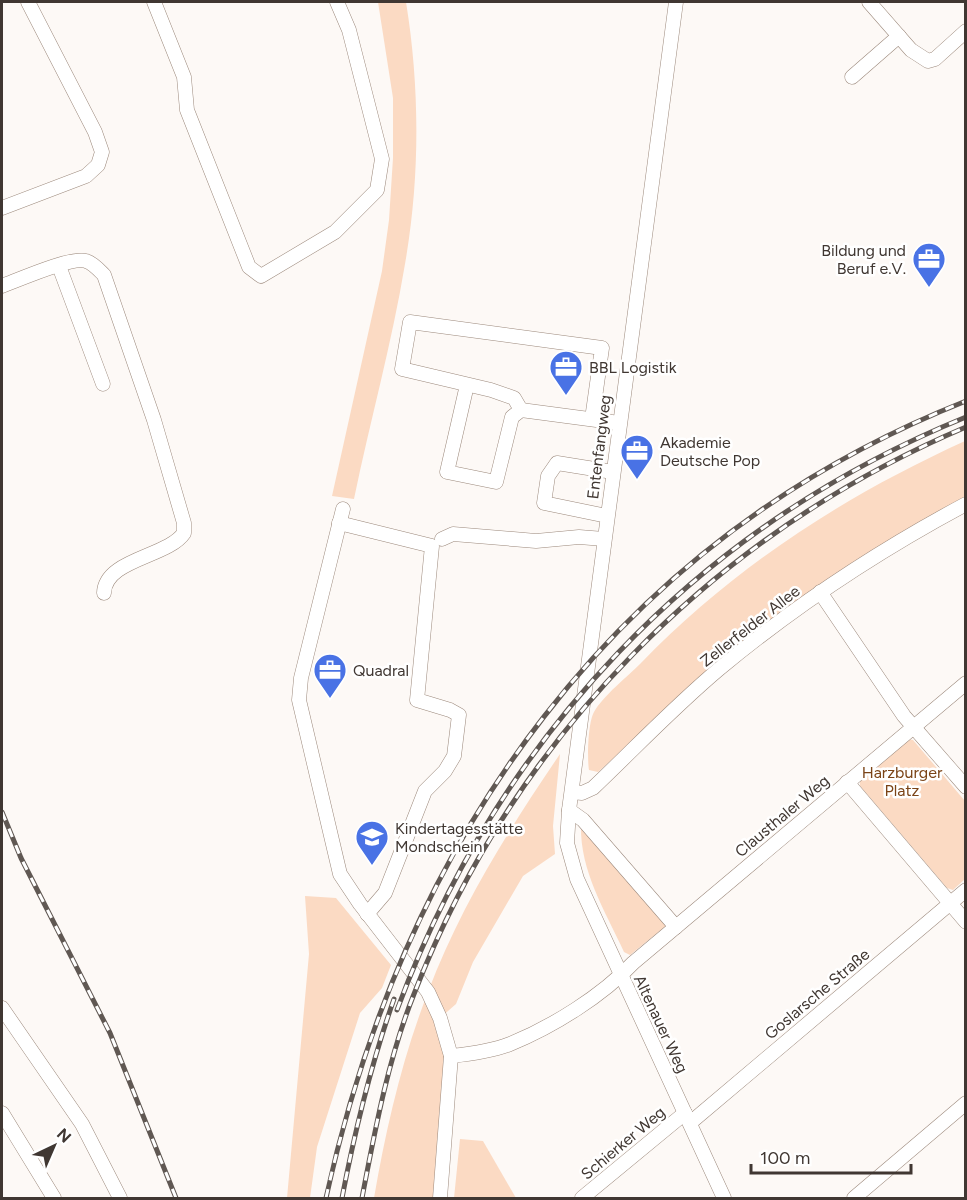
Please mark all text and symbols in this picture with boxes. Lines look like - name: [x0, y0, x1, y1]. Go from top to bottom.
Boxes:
- place label: Bildung und Beruf e.V.: [821, 241, 906, 278]
- office icon: Bildung und Beruf e.V.: [911, 241, 947, 288]
- office icon: BBL Logistik: [548, 349, 584, 396]
- place label: BBL Logistik: [589, 358, 677, 377]
- street label: Entenfangweg: [583, 394, 615, 500]
- office icon: Akademie Deutsche Pop: [619, 433, 655, 480]
- place label: Akademie Deutsche Pop: [660, 433, 760, 470]
- street label: Zellerfelder Allee: [696, 581, 804, 671]
- office icon: Quadral: [312, 652, 348, 699]
- place label: Quadral: [353, 661, 409, 680]
- park label: Harzburger Platz: [862, 763, 943, 800]
- street label: Clausthaler Weg: [731, 771, 833, 861]
- school or university icon: Kindertagesstätte Mondschein: [354, 819, 390, 866]
- place label: Kindertagesstätte Mondschein: [395, 819, 523, 856]
- street label: Goslarsche Straße: [761, 944, 873, 1043]
- street label: Altenauer Weg: [630, 972, 692, 1076]
- street label: Schierker Weg: [577, 1102, 669, 1184]
- north arrow: [24, 1116, 84, 1176]
- text: N: [53, 1124, 75, 1147]
- scale bar: [751, 1137, 912, 1175]
- text: 100 m: [760, 1147, 810, 1169]

